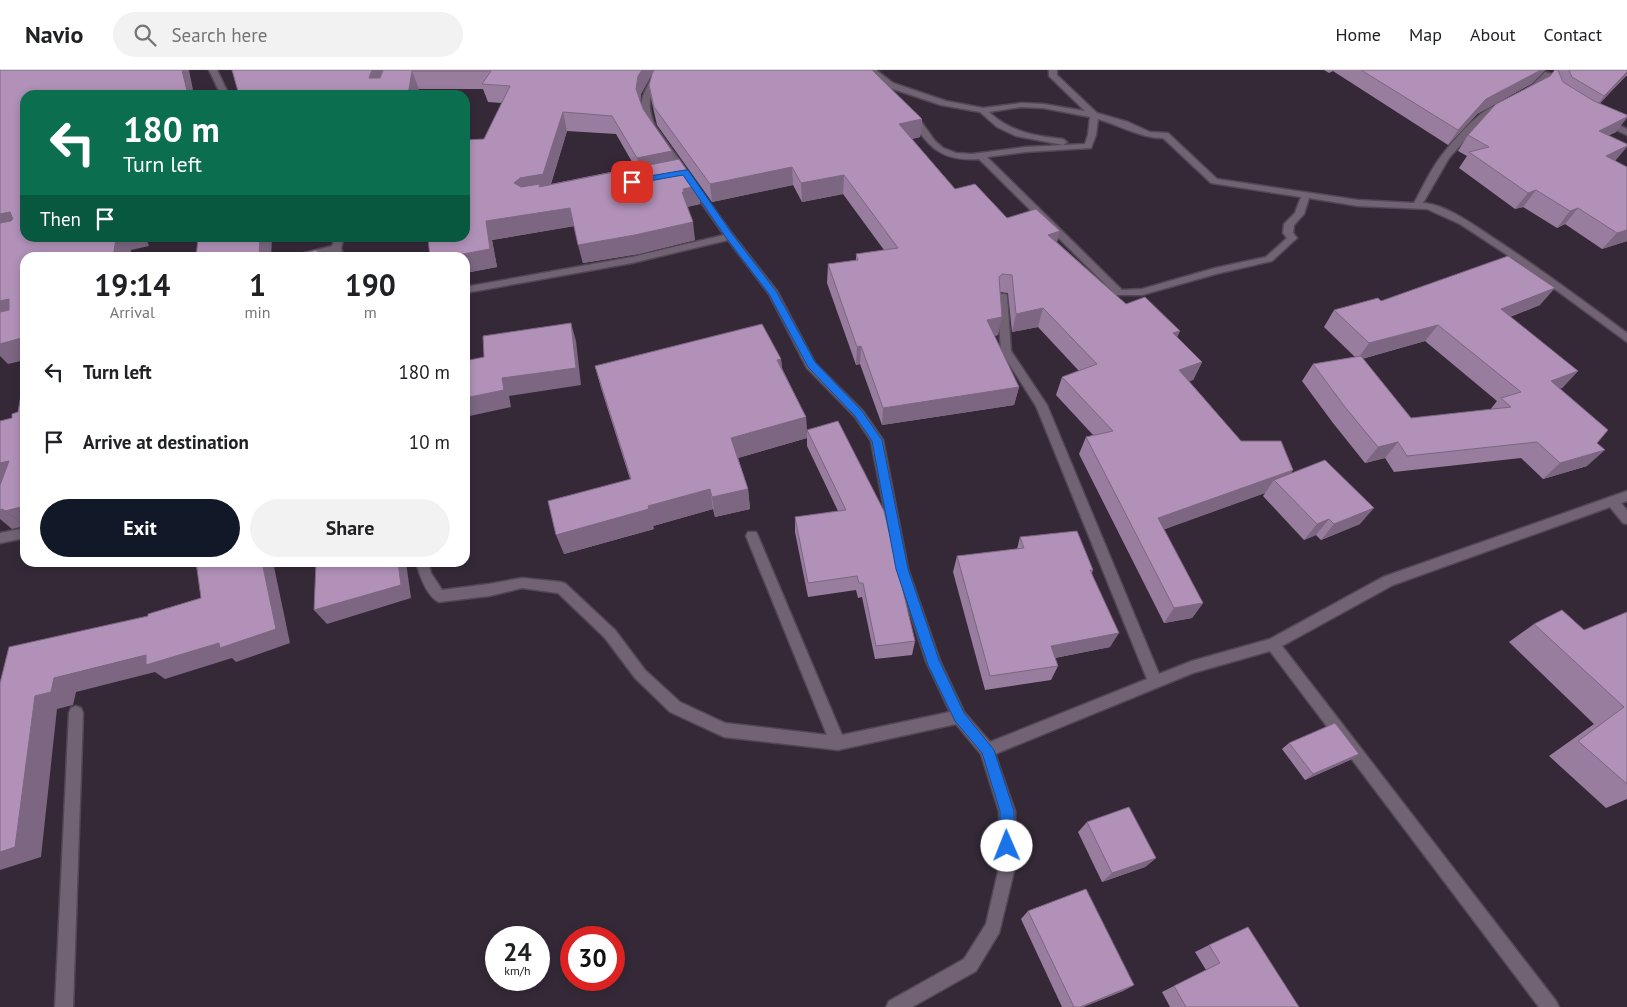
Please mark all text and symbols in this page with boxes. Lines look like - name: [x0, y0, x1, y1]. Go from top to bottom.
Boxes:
- search box: [113, 12, 463, 57]
- text: Navio: [25, 19, 83, 50]
- icon: search: [131, 21, 159, 49]
- text: Search here: [171, 23, 267, 47]
- text: Home: [1335, 23, 1381, 46]
- text: Map: [1409, 23, 1442, 46]
- text: About: [1470, 23, 1516, 46]
- text: Contact: [1544, 23, 1602, 46]
- text: 180 m: [123, 106, 220, 152]
- icon: left: [40, 110, 105, 175]
- text: Turn left: [123, 150, 202, 178]
- pin: [611, 161, 653, 203]
- icon: arrive: [618, 168, 646, 196]
- icon: arrive: [91, 205, 119, 233]
- text: Then: [40, 207, 81, 231]
- text: 19:14: [94, 265, 170, 304]
- text: 1: [249, 265, 266, 304]
- text: 190: [345, 265, 396, 304]
- text: Arrival: [110, 302, 155, 322]
- text: min: [245, 302, 271, 322]
- text: m: [364, 302, 377, 322]
- icon: left: [40, 358, 68, 386]
- text: Turn left: [83, 360, 152, 384]
- text: 180 m: [398, 360, 450, 384]
- icon: arrive: [40, 428, 68, 456]
- text: Arrive at destination: [83, 430, 249, 454]
- text: 10 m: [409, 430, 450, 454]
- button: Exit: [40, 499, 240, 557]
- button: Share: [250, 499, 450, 557]
- position arrow: [980, 819, 1032, 871]
- speed limit sign: 30: [560, 926, 625, 991]
- text: 24: [503, 936, 532, 968]
- text: km/h: [504, 963, 531, 978]

